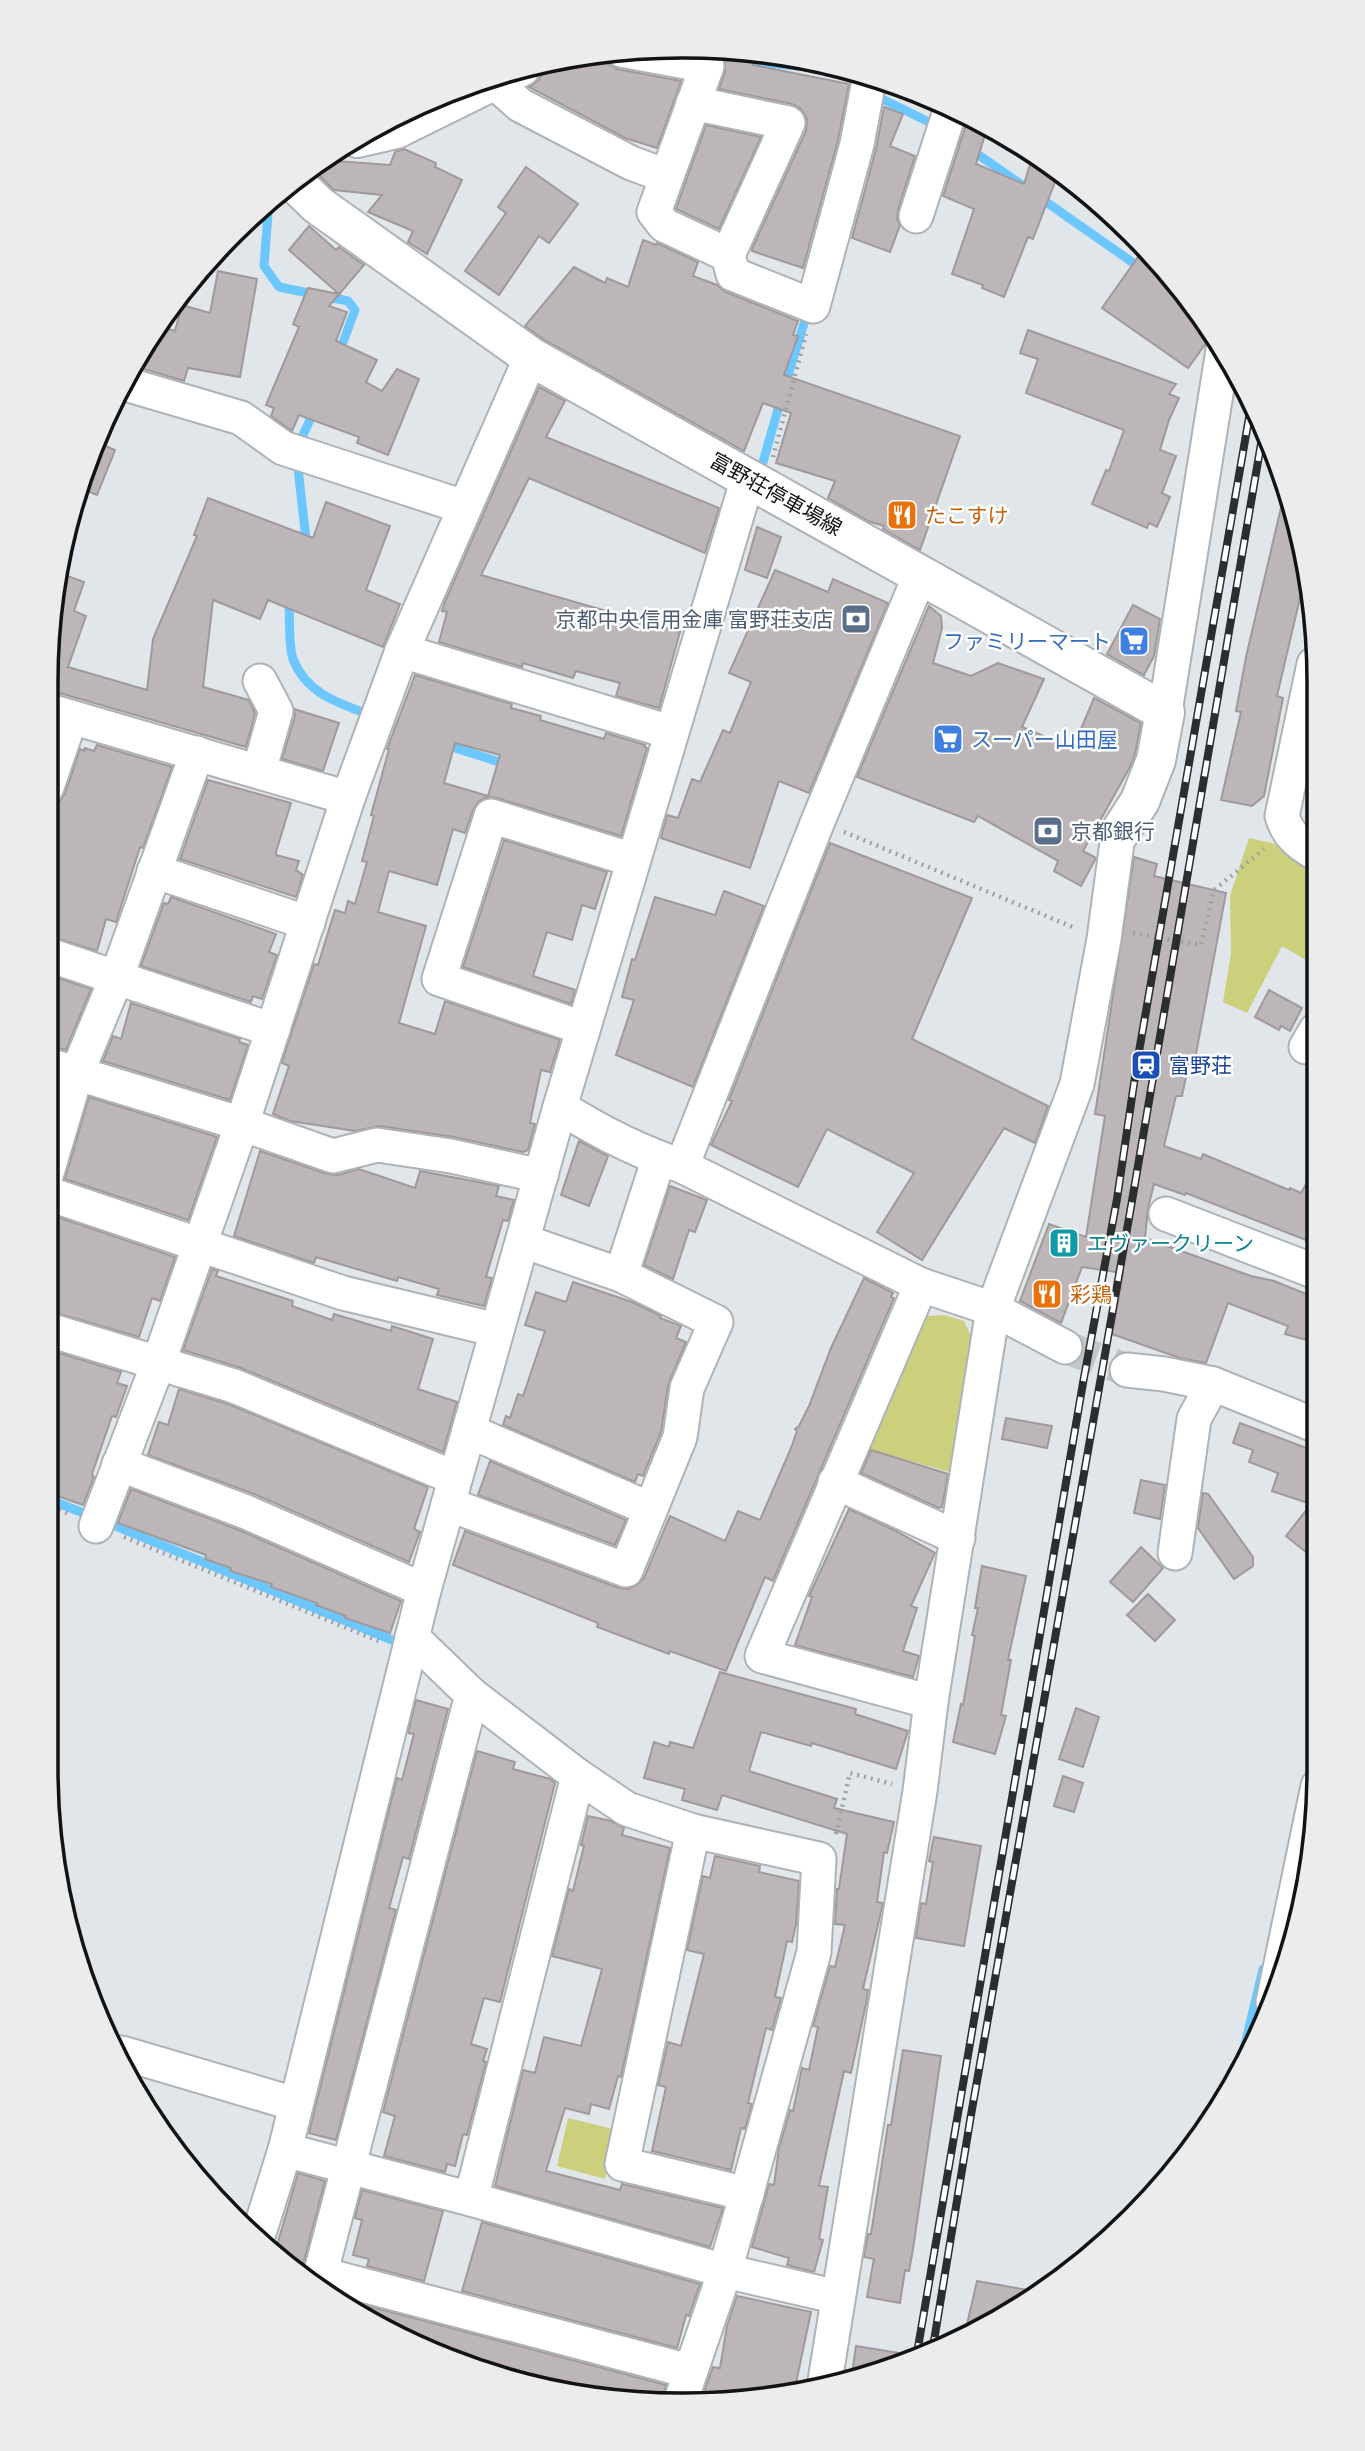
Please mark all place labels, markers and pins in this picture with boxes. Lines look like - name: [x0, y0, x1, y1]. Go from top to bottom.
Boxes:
- restaurant icon: たこすけ: [885, 498, 919, 532]
- place label: たこすけ: [925, 502, 1009, 529]
- bank icon: 京都中央信用金庫 富野荘支店: [839, 602, 873, 636]
- place label: 京都中央信用金庫 富野荘支店: [556, 606, 833, 633]
- supermarket icon: ファミリーマート: [1117, 624, 1151, 658]
- place label: ファミリーマート: [943, 628, 1111, 655]
- supermarket icon: スーパー山田屋: [931, 722, 965, 756]
- place label: スーパー山田屋: [971, 726, 1118, 753]
- bank icon: 京都銀行: [1031, 814, 1065, 848]
- place label: 京都銀行: [1071, 818, 1155, 845]
- station icon: 富野荘: [1129, 1048, 1163, 1082]
- place label: 富野荘: [1169, 1052, 1232, 1079]
- building icon: エヴァークリーン: [1047, 1226, 1081, 1260]
- place label: エヴァークリーン: [1087, 1230, 1254, 1257]
- restaurant icon: 彩鶏: [1030, 1277, 1064, 1311]
- place label: 彩鶏: [1070, 1281, 1112, 1308]

